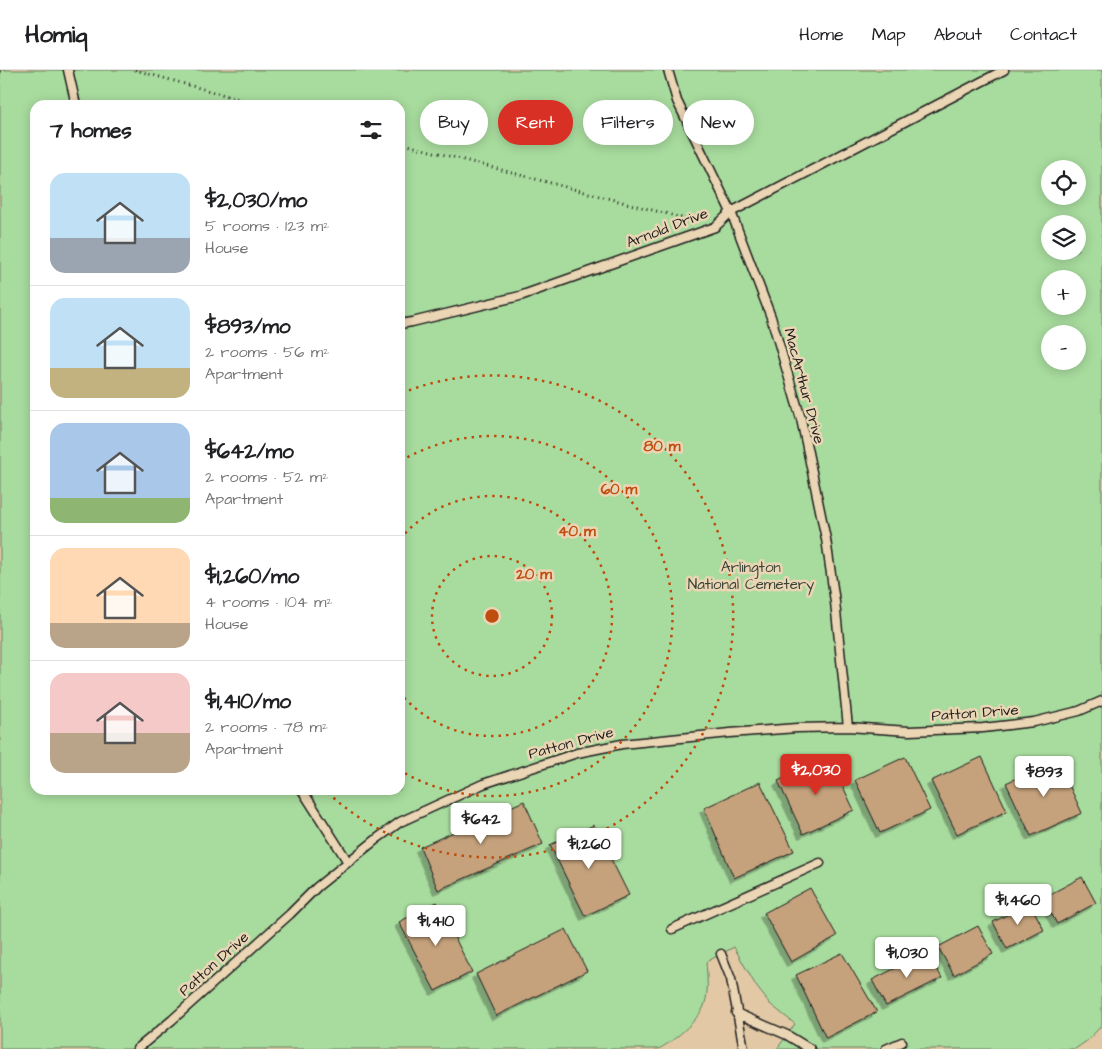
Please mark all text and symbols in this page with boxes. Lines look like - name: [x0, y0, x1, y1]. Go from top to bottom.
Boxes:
- text: Homiq: [25, 18, 88, 52]
- text: Home: [799, 22, 844, 47]
- text: Map: [872, 22, 906, 47]
- text: About: [934, 22, 982, 47]
- text: Contact: [1010, 22, 1077, 47]
- chip: Buy: [420, 100, 488, 145]
- chip: Rent: [498, 100, 573, 145]
- chip: Filters: [583, 100, 673, 145]
- chip: New: [683, 100, 754, 145]
- text: 7 homes: [50, 116, 132, 145]
- icon: filters: [357, 116, 385, 144]
- map controls: [1041, 160, 1086, 370]
- button: locate: [1041, 160, 1086, 205]
- text: $2,030/mo: [205, 186, 307, 215]
- icon: home: [90, 193, 150, 253]
- street label: Arnold Drive: [623, 203, 711, 253]
- text: 5 rooms · 123 m²: [205, 215, 329, 237]
- button: layers: [1041, 215, 1086, 260]
- text: House: [205, 237, 249, 259]
- button: +: [1041, 270, 1086, 315]
- text: $893/mo: [205, 312, 291, 341]
- icon: home: [90, 318, 150, 378]
- button: −: [1041, 325, 1086, 370]
- street label: MacArthur Drive: [778, 326, 830, 446]
- text: 2 rooms · 56 m²: [205, 341, 329, 363]
- text: Apartment: [205, 363, 283, 385]
- text: 80 m: [644, 436, 681, 457]
- text: $642/mo: [205, 437, 294, 466]
- icon: home: [90, 443, 150, 503]
- text: 2 rooms · 52 m²: [205, 466, 328, 488]
- text: 60 m: [601, 479, 638, 500]
- text: Apartment: [205, 488, 283, 510]
- text: 40 m: [558, 521, 596, 542]
- park label: Arlington National Cemetery: [688, 557, 814, 596]
- text: $1,260/mo: [205, 562, 299, 591]
- text: 20 m: [515, 564, 552, 585]
- icon: home: [90, 568, 150, 628]
- text: 4 rooms · 104 m²: [205, 591, 333, 613]
- centre of rings: [483, 607, 501, 625]
- text: House: [205, 613, 249, 635]
- text: $1,410/mo: [205, 687, 291, 716]
- icon: home: [90, 693, 150, 753]
- street label: Patton Drive: [931, 699, 1019, 727]
- text: 2 rooms · 78 m²: [205, 716, 328, 738]
- street label: Patton Drive: [526, 722, 616, 764]
- text: Apartment: [205, 738, 283, 760]
- pin: $2,030: [775, 754, 857, 796]
- pin: $893: [1014, 756, 1074, 798]
- text: $2,030: [791, 759, 841, 781]
- text: $893: [1026, 761, 1062, 783]
- pin: $642: [451, 802, 511, 845]
- text: $642: [462, 808, 500, 830]
- pin: $1,260: [548, 828, 630, 870]
- text: $1,260: [567, 833, 611, 855]
- pin: $1,460: [977, 884, 1059, 926]
- text: $1,460: [996, 889, 1040, 911]
- pin: $1,410: [395, 904, 477, 947]
- text: $1,410: [418, 910, 454, 932]
- street label: Patton Drive: [174, 927, 254, 1001]
- pin: $1,030: [866, 936, 948, 979]
- text: $1,030: [886, 942, 928, 964]

